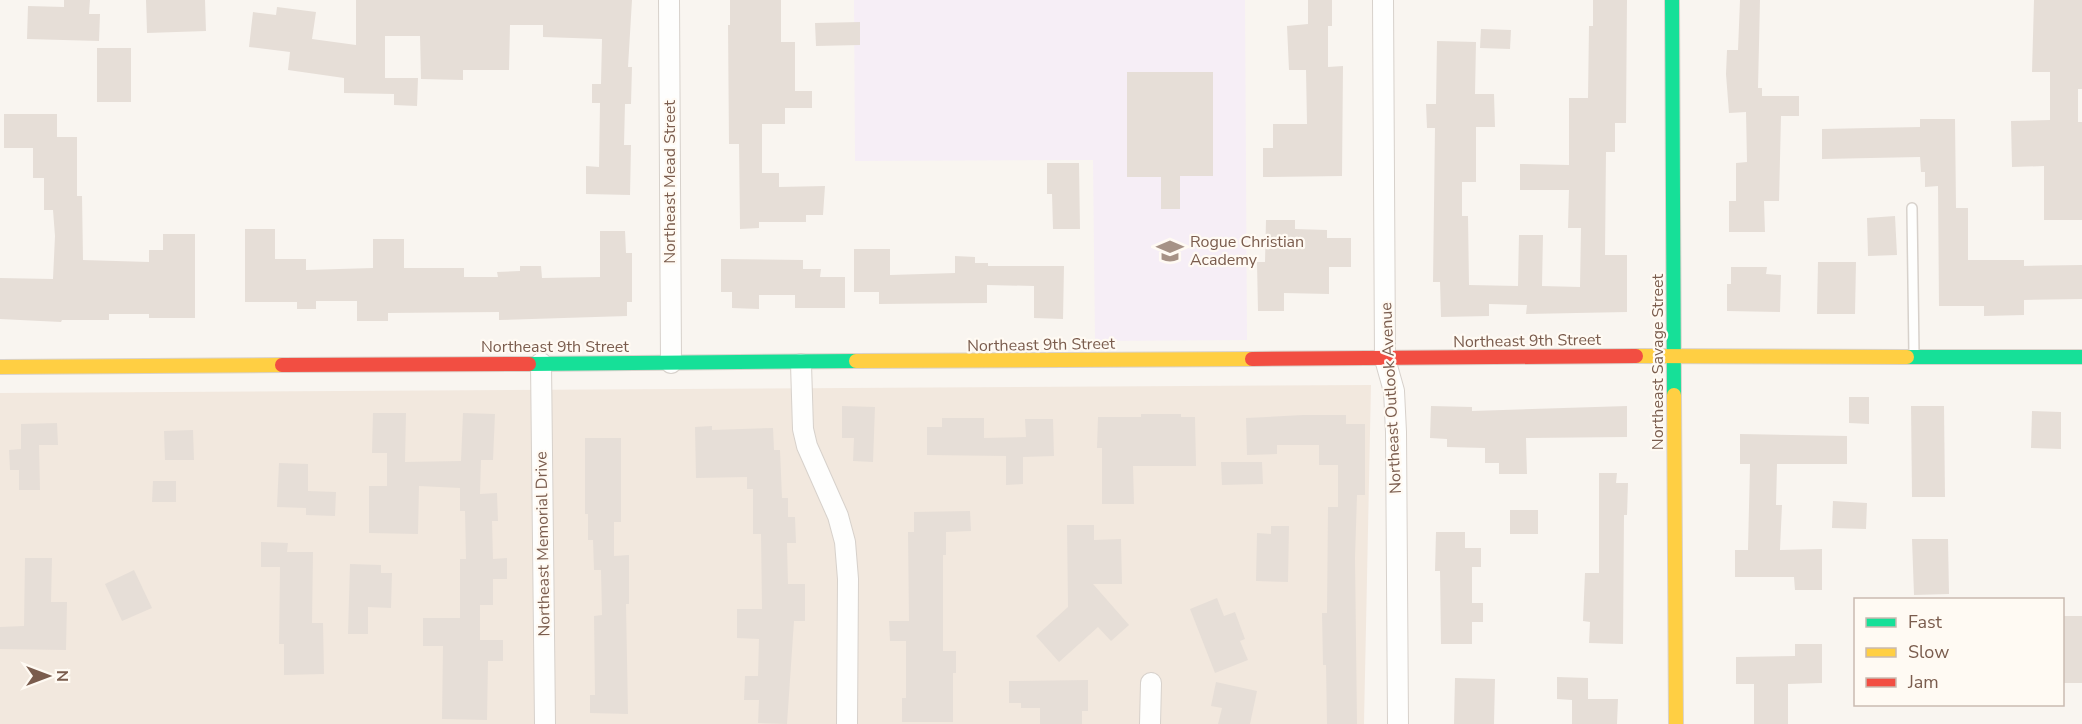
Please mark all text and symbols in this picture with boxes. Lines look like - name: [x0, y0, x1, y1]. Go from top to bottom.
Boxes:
- street label: Northeast Mead Street: [659, 100, 681, 264]
- place label: Rogue Christian Academy: [1190, 231, 1304, 271]
- school or university icon: Rogue Christian Academy: [1155, 236, 1185, 266]
- street label: Northeast Savage Street: [1647, 273, 1669, 450]
- street label: Northeast Outlook Avenue: [1375, 302, 1407, 494]
- street label: Northeast 9th Street: [1453, 329, 1602, 353]
- street label: Northeast 9th Street: [967, 333, 1116, 357]
- street label: Northeast 9th Street: [481, 336, 629, 358]
- street label: Northeast Memorial Drive: [530, 451, 556, 637]
- legend: [1854, 598, 2064, 706]
- text: Fast: [1908, 610, 1943, 634]
- text: Slow: [1908, 640, 1949, 664]
- north arrow: [18, 646, 78, 706]
- text: N: [51, 670, 73, 682]
- text: Jam: [1907, 670, 1939, 694]

